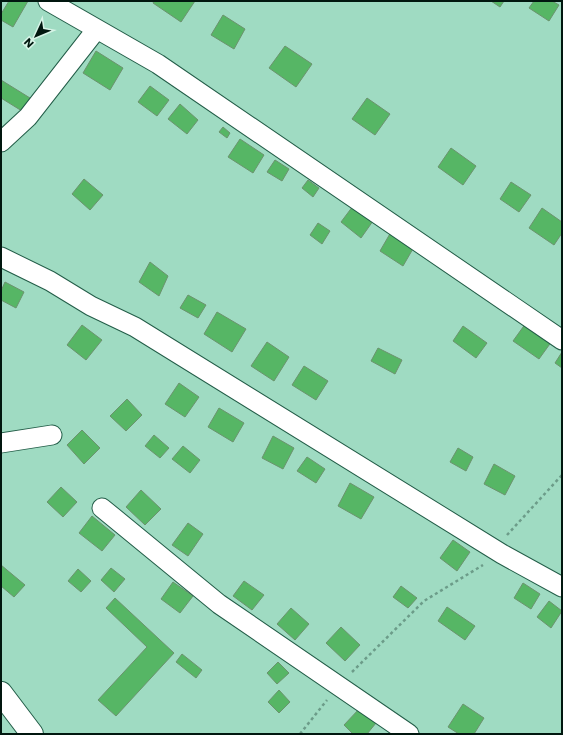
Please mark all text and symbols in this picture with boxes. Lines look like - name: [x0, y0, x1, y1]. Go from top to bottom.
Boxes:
- north arrow: [16, 16, 56, 56]
- text: N: [20, 34, 37, 51]

